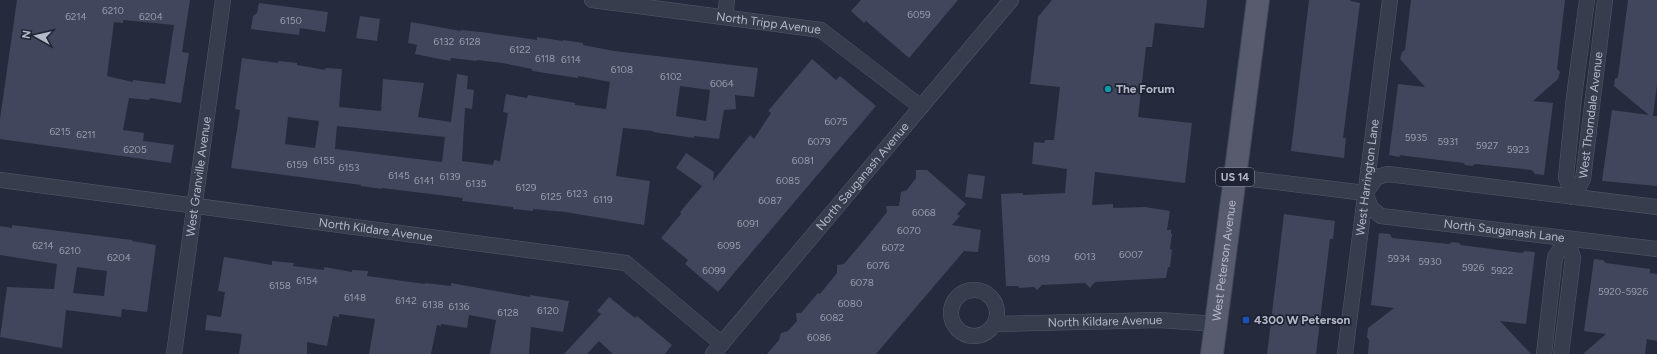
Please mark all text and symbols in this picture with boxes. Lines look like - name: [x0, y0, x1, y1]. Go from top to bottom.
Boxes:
- house number: 6210: [102, 4, 124, 17]
- house number: 6059: [907, 8, 931, 21]
- street label: North Tripp Avenue: [715, 9, 822, 37]
- house number: 6214: [65, 10, 87, 23]
- house number: 6204: [139, 10, 163, 23]
- house number: 6150: [280, 14, 302, 27]
- north arrow: [16, 16, 56, 56]
- text: N: [20, 30, 34, 40]
- house number: 6132: [434, 35, 454, 48]
- house number: 6128: [459, 35, 481, 48]
- house number: 6122: [510, 43, 530, 56]
- street label: West Thorndale Avenue: [1576, 50, 1606, 179]
- house number: 6118: [535, 52, 555, 65]
- house number: 6114: [561, 53, 581, 66]
- house number: 6108: [611, 63, 633, 76]
- house number: 6102: [660, 70, 682, 83]
- house number: 6064: [710, 77, 734, 90]
- place label: The Forum: [1116, 82, 1175, 96]
- marker: The Forum: [1103, 84, 1113, 94]
- street label: West Granville Avenue: [183, 115, 214, 238]
- house number: 6075: [824, 115, 848, 128]
- street label: West Harrington Lane: [1353, 118, 1382, 236]
- street label: North Sauganash Avenue: [813, 119, 912, 233]
- house number: 6215: [49, 125, 71, 138]
- house number: 6211: [76, 128, 96, 141]
- house number: 5935: [1405, 131, 1428, 144]
- house number: 6079: [807, 135, 831, 148]
- house number: 5931: [1438, 135, 1458, 148]
- house number: 5927: [1476, 139, 1499, 152]
- house number: 6205: [123, 143, 147, 156]
- house number: 5923: [1507, 143, 1529, 156]
- house number: 6155: [313, 154, 335, 167]
- house number: 6081: [792, 154, 814, 167]
- house number: 6159: [286, 158, 308, 171]
- house number: 6153: [339, 161, 359, 174]
- road number: US 14: [1216, 168, 1254, 186]
- house number: 6145: [388, 169, 410, 182]
- house number: 6139: [440, 170, 461, 183]
- house number: 6141: [414, 174, 434, 187]
- house number: 6085: [776, 174, 800, 187]
- house number: 6135: [466, 177, 487, 190]
- house number: 6129: [515, 181, 537, 194]
- house number: 6123: [567, 187, 587, 200]
- house number: 6125: [540, 190, 562, 203]
- house number: 6119: [593, 193, 613, 206]
- house number: 6087: [758, 194, 782, 207]
- street label: West Peterson Avenue: [1209, 199, 1239, 322]
- house number: 6068: [912, 206, 936, 219]
- street label: North Kildare Avenue: [318, 215, 434, 244]
- house number: 6091: [737, 217, 759, 230]
- street label: North Sauganash Lane: [1443, 217, 1566, 245]
- house number: 6070: [897, 224, 921, 237]
- house number: 6214: [32, 239, 54, 252]
- house number: 6095: [717, 239, 741, 252]
- house number: 6072: [881, 241, 905, 254]
- house number: 6210: [59, 244, 81, 257]
- house number: 6007: [1119, 248, 1144, 261]
- house number: 6013: [1074, 250, 1096, 263]
- house number: 6204: [107, 251, 131, 264]
- house number: 6019: [1028, 252, 1050, 265]
- house number: 5934: [1387, 252, 1411, 265]
- house number: 5930: [1418, 255, 1442, 268]
- house number: 6076: [866, 259, 890, 272]
- house number: 5926: [1462, 261, 1485, 274]
- house number: 6099: [702, 264, 726, 277]
- house number: 5922: [1491, 264, 1513, 277]
- house number: 6154: [296, 274, 318, 287]
- house number: 6078: [850, 276, 874, 289]
- house number: 6158: [269, 279, 291, 292]
- house number: 5920-5926: [1598, 285, 1648, 298]
- house number: 6148: [344, 291, 366, 304]
- house number: 6142: [395, 294, 417, 307]
- house number: 6080: [838, 297, 862, 310]
- house number: 6138: [422, 298, 444, 311]
- house number: 6136: [449, 300, 470, 313]
- house number: 6120: [537, 304, 559, 317]
- house number: 6128: [497, 306, 519, 319]
- house number: 6082: [820, 311, 844, 324]
- street label: North Kildare Avenue: [1047, 313, 1163, 330]
- place label: 4300 W Peterson: [1254, 313, 1351, 327]
- marker: 4300 W Peterson: [1241, 315, 1251, 325]
- house number: 6086: [807, 331, 831, 344]

